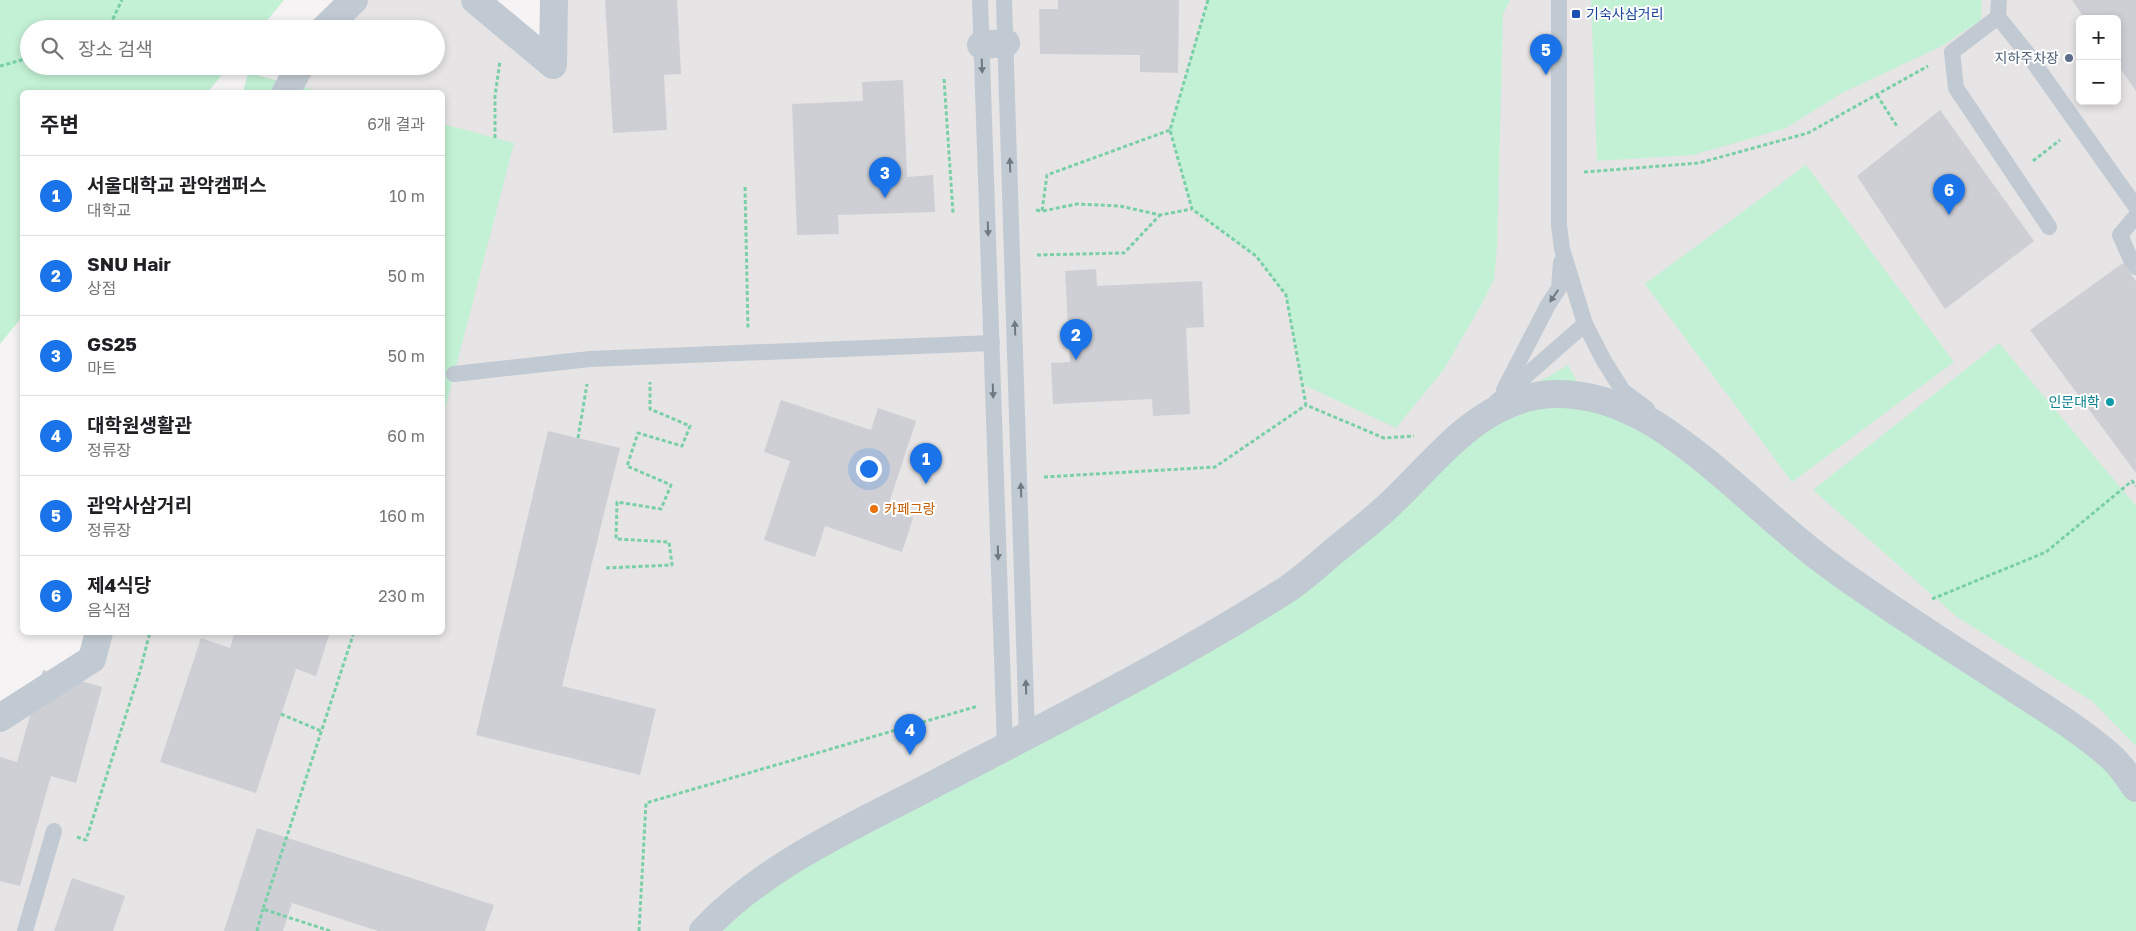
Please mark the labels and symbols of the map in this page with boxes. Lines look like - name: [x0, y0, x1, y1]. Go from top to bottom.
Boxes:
- place label: 기숙사삼거리: [1586, 5, 1663, 22]
- marker: 기숙사삼거리: [1570, 8, 1582, 20]
- pin: 5: [1530, 34, 1562, 75]
- place label: 지하주차장: [1995, 49, 2059, 66]
- marker: 지하주차장: [2063, 52, 2075, 64]
- one-way arrow: [978, 58, 986, 74]
- pin: 3: [869, 157, 901, 198]
- one-way arrow: [1005, 157, 1013, 173]
- pin: 6: [1933, 174, 1965, 215]
- one-way arrow: [984, 221, 992, 237]
- one-way arrow: [1549, 289, 1559, 303]
- one-way arrow: [1011, 319, 1019, 335]
- pin: 2: [1060, 319, 1092, 360]
- one-way arrow: [989, 383, 997, 399]
- place label: 인문대학: [2048, 393, 2100, 410]
- marker: 인문대학: [2104, 396, 2116, 408]
- pin: 1: [910, 443, 942, 484]
- your location: [856, 456, 882, 482]
- one-way arrow: [1016, 482, 1024, 498]
- place label: 카페그랑: [884, 500, 936, 517]
- marker: 카페그랑: [868, 503, 880, 515]
- one-way arrow: [995, 546, 1003, 562]
- one-way arrow: [1022, 679, 1030, 695]
- pin: 4: [894, 714, 926, 755]

